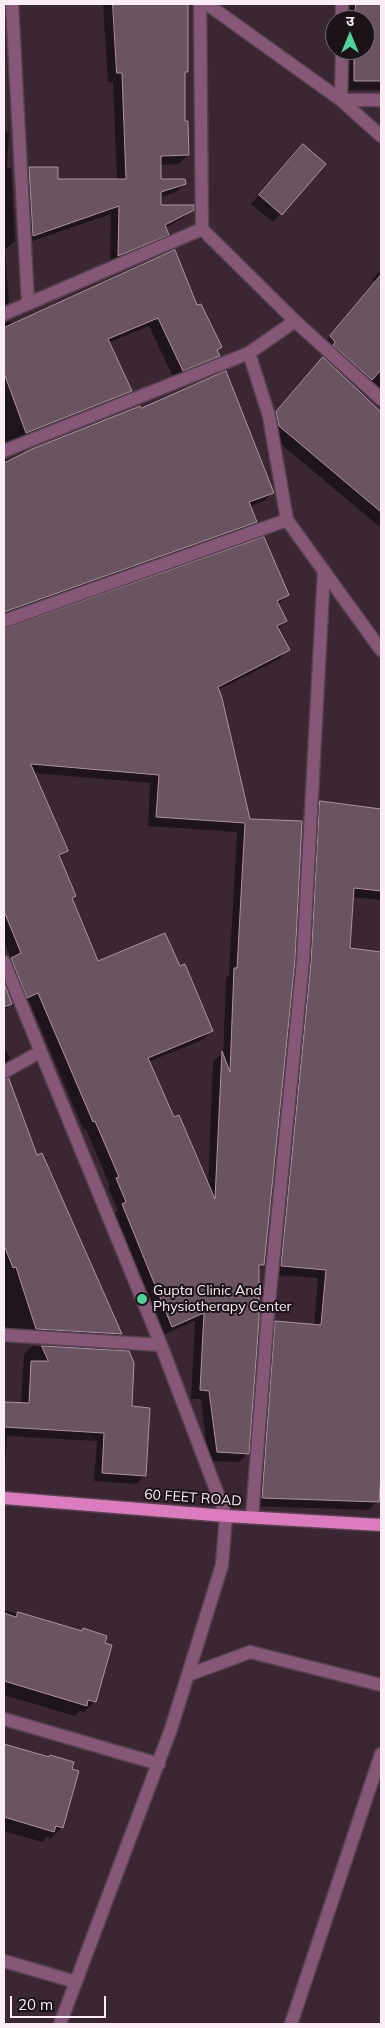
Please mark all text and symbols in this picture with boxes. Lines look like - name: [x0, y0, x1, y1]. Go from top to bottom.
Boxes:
- north arrow: [325, 10, 375, 60]
- text: उ: [346, 12, 354, 30]
- place label: Gupta Clinic And Physiotherapy Center: [153, 1283, 292, 1315]
- marker: Gupta Clinic And Physiotherapy Center: [135, 1292, 149, 1306]
- street label: 60 FEET ROAD: [144, 1486, 242, 1510]
- scale bar: [12, 1986, 109, 2018]
- text: 20 m: [18, 1995, 53, 2014]

